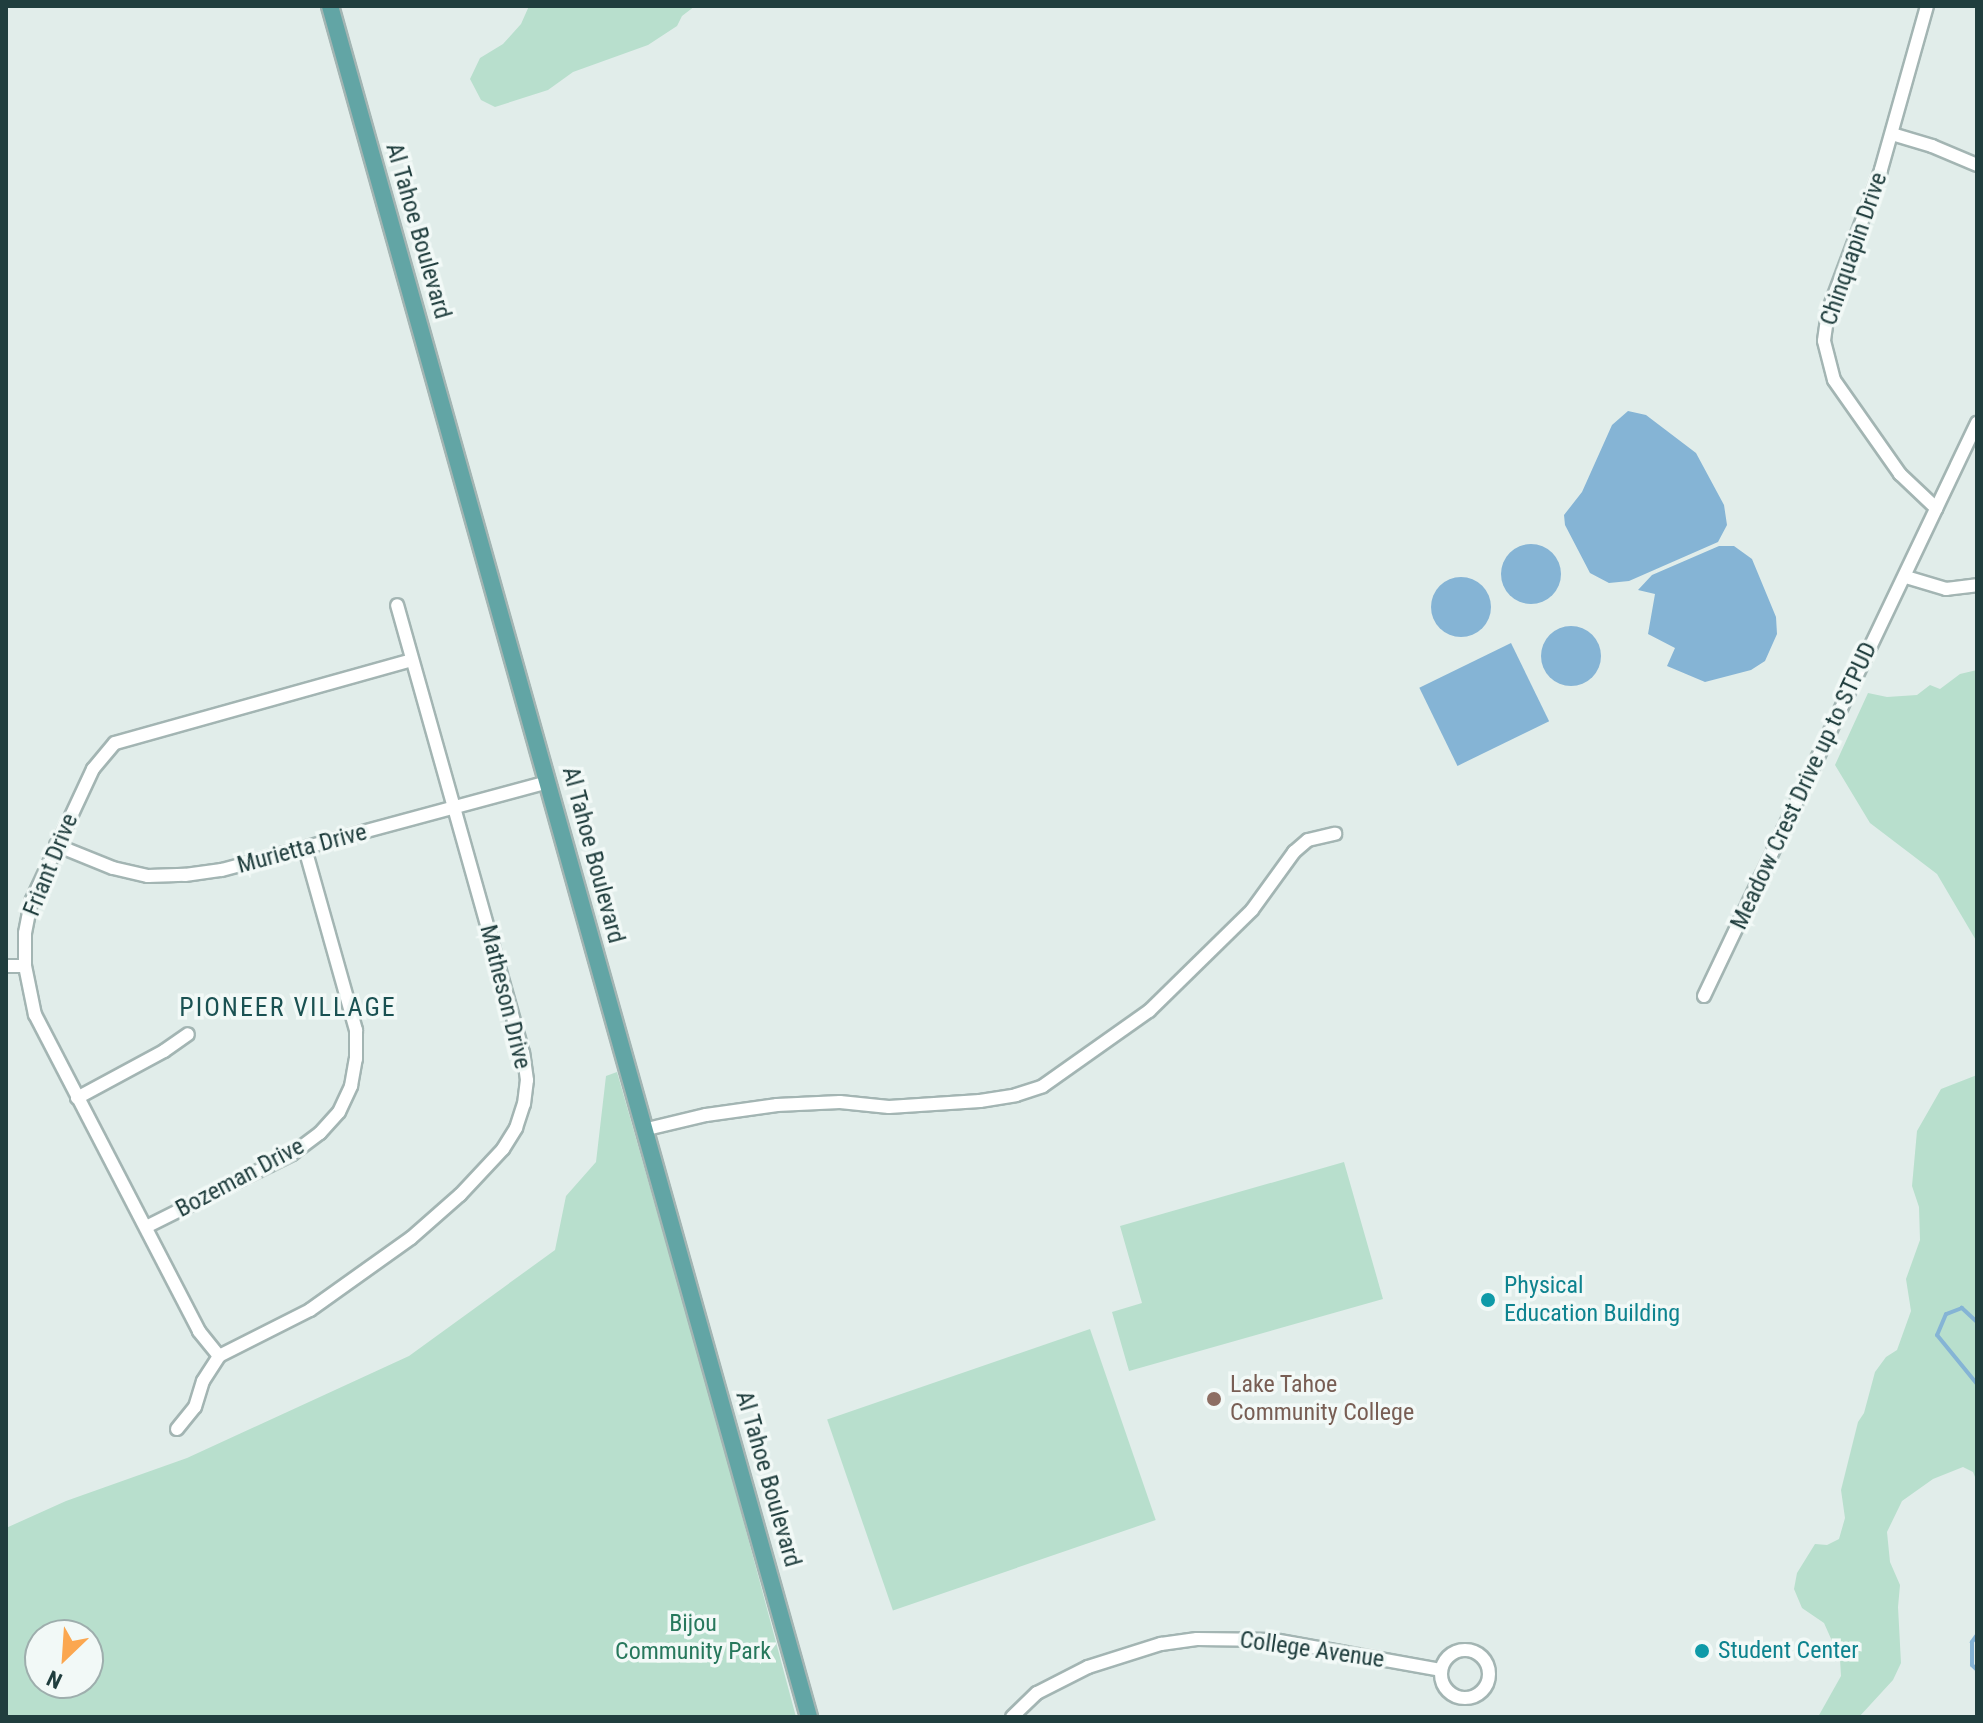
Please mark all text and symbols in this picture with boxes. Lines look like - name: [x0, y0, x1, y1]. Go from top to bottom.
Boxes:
- street label: Al Tahoe Boulevard: [379, 140, 457, 322]
- street label: Chinquapin Drive: [1814, 169, 1894, 329]
- street label: Meadow Crest Drive up to STPUD: [1725, 638, 1883, 934]
- street label: Al Tahoe Boulevard: [556, 763, 630, 947]
- street label: Friant Drive: [17, 810, 85, 920]
- street label: Murietta Drive: [234, 818, 370, 880]
- street label: Matheson Drive: [473, 922, 537, 1072]
- district label: PIONEER VILLAGE: [179, 992, 397, 1024]
- street label: Bozeman Drive: [171, 1132, 309, 1224]
- place label: Physical Education Building: [1504, 1272, 1680, 1328]
- marker: Physical Education Building: [1479, 1291, 1497, 1309]
- place label: Lake Tahoe Community College: [1230, 1371, 1414, 1427]
- street label: Al Tahoe Boulevard: [729, 1388, 807, 1570]
- marker: Lake Tahoe Community College: [1205, 1390, 1223, 1408]
- park label: Bijou Community Park: [615, 1610, 771, 1666]
- north arrow: [24, 1619, 104, 1699]
- street label: College Avenue: [1238, 1626, 1386, 1674]
- place label: Student Center: [1718, 1637, 1859, 1665]
- marker: Student Center: [1693, 1642, 1711, 1660]
- text: N: [43, 1665, 66, 1694]

